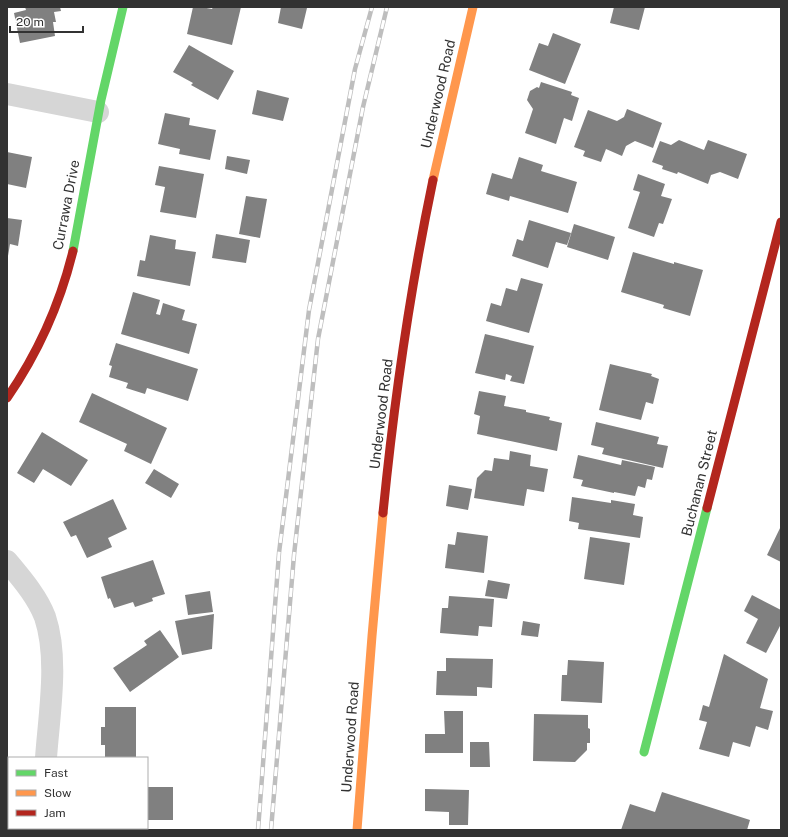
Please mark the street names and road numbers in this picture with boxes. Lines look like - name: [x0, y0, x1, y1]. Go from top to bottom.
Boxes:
- street label: Underwood Road: [418, 38, 458, 150]
- street label: Currawa Drive: [49, 159, 83, 251]
- street label: Underwood Road: [366, 358, 396, 470]
- street label: Buchanan Street: [678, 428, 720, 538]
- street label: Underwood Road: [338, 681, 362, 793]

